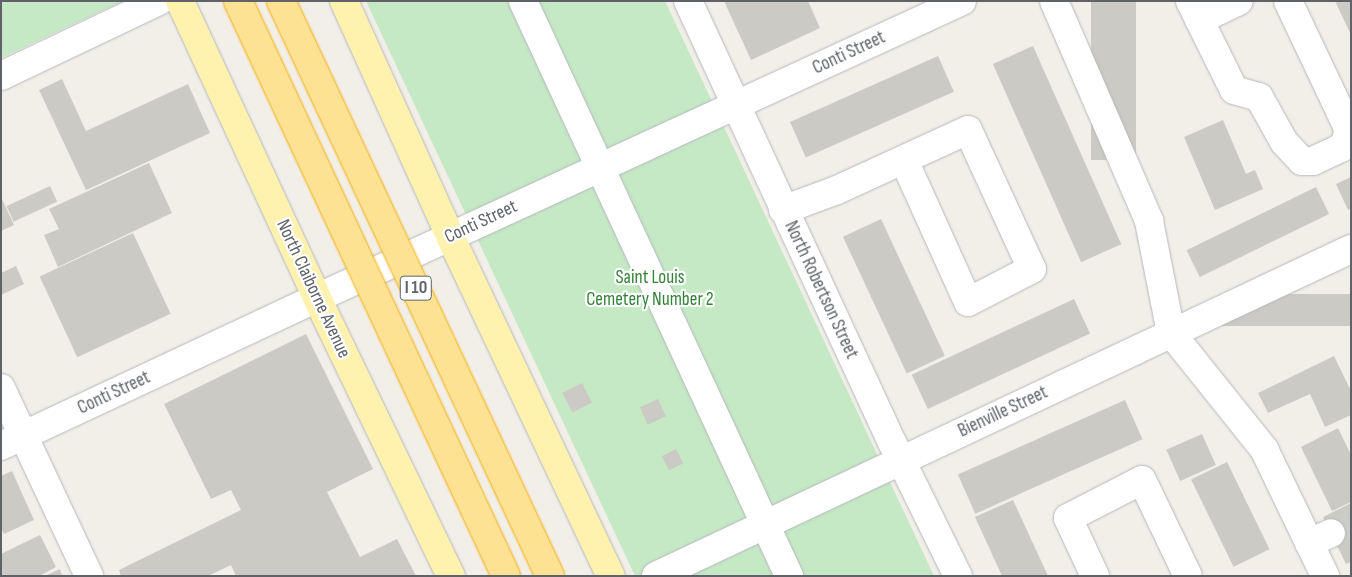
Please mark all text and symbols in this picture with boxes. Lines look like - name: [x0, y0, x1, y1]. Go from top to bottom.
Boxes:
- street label: Conti Street: [809, 26, 889, 80]
- street label: Conti Street: [441, 195, 521, 249]
- street label: North Claiborne Avenue: [271, 216, 355, 362]
- street label: North Robertson Street: [779, 217, 863, 363]
- park label: Saint Louis Cemetery Number 2: [586, 267, 714, 311]
- road number: I 10: [400, 272, 432, 304]
- street label: Conti Street: [74, 366, 154, 420]
- street label: Bienville Street: [954, 381, 1052, 443]

